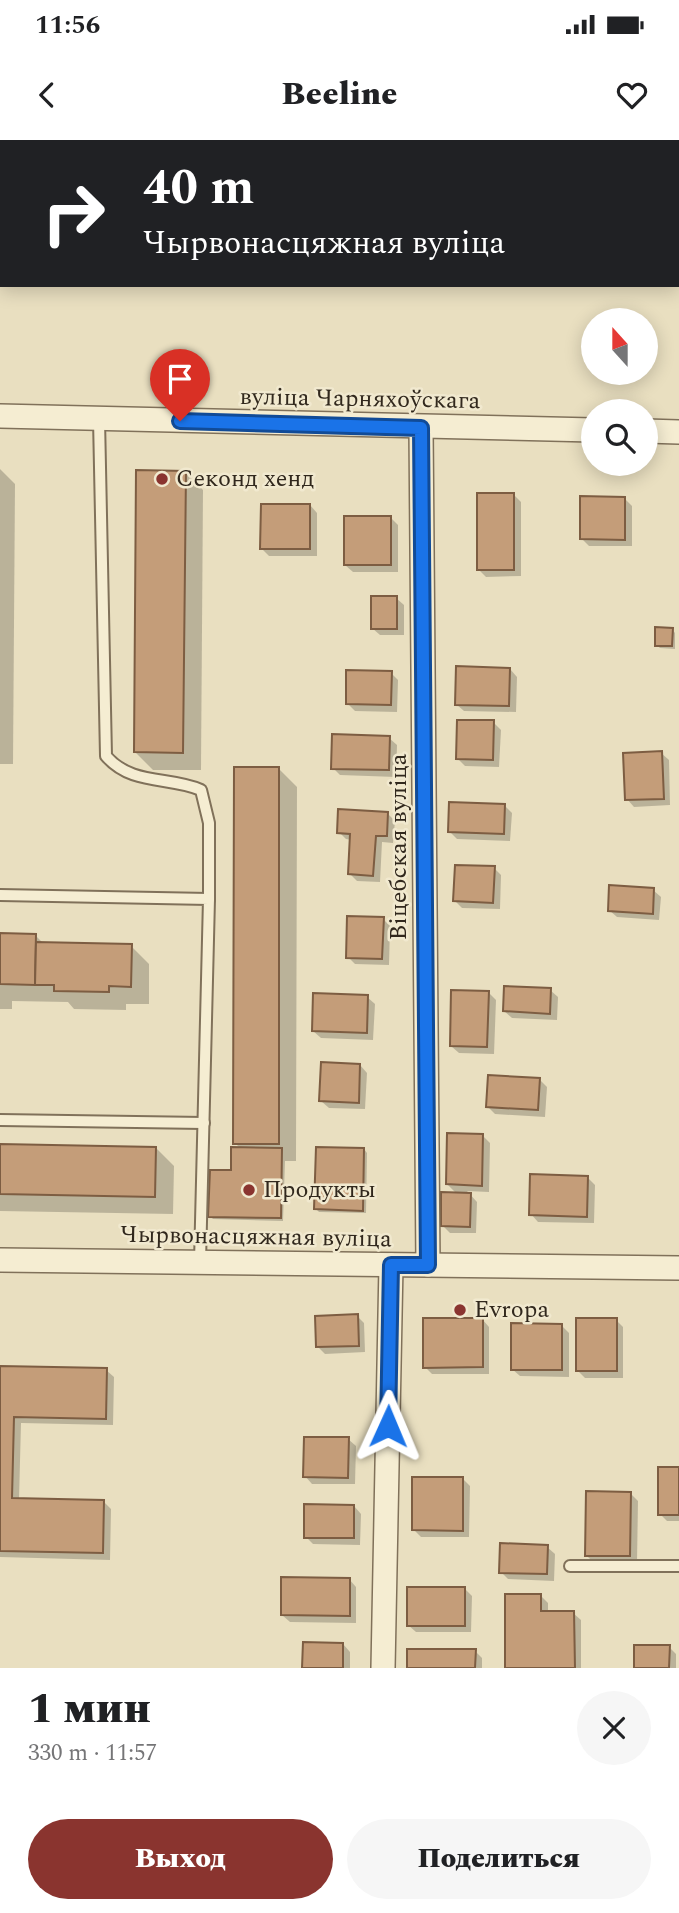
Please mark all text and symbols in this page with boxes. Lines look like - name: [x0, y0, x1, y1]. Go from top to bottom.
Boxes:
- text: 11:56: [35, 5, 100, 45]
- text: Beeline: [282, 70, 397, 119]
- icon: back: [28, 76, 66, 114]
- icon: heart: [613, 76, 651, 114]
- text: 40 m: [143, 151, 254, 226]
- icon: right: [28, 168, 119, 259]
- text: Чырвонасцяжная вуліца: [143, 219, 505, 268]
- north arrow: [581, 308, 658, 385]
- map controls: [581, 308, 658, 476]
- pin: [150, 349, 210, 421]
- icon: arrive: [161, 360, 199, 398]
- street label: вуліца Чарняхоўскага: [239, 379, 481, 419]
- button: search: [581, 399, 658, 476]
- place label: Секонд хенд: [176, 461, 314, 497]
- marker: Секонд хенд: [154, 471, 170, 487]
- street label: Віцебская вуліца: [381, 753, 417, 941]
- place label: Продукты: [263, 1172, 376, 1208]
- marker: Продукты: [241, 1182, 257, 1198]
- street label: Чырвонасцяжная вуліца: [120, 1217, 392, 1257]
- place label: Evropa: [474, 1292, 549, 1328]
- marker: Evropa: [452, 1302, 468, 1318]
- position arrow: [351, 1389, 425, 1463]
- text: 1 мин: [28, 1678, 151, 1741]
- button: close: [577, 1691, 651, 1765]
- text: 330 m · 11:57: [28, 1736, 157, 1771]
- button: Выход: [28, 1819, 333, 1899]
- button: Поделиться: [347, 1819, 651, 1899]

